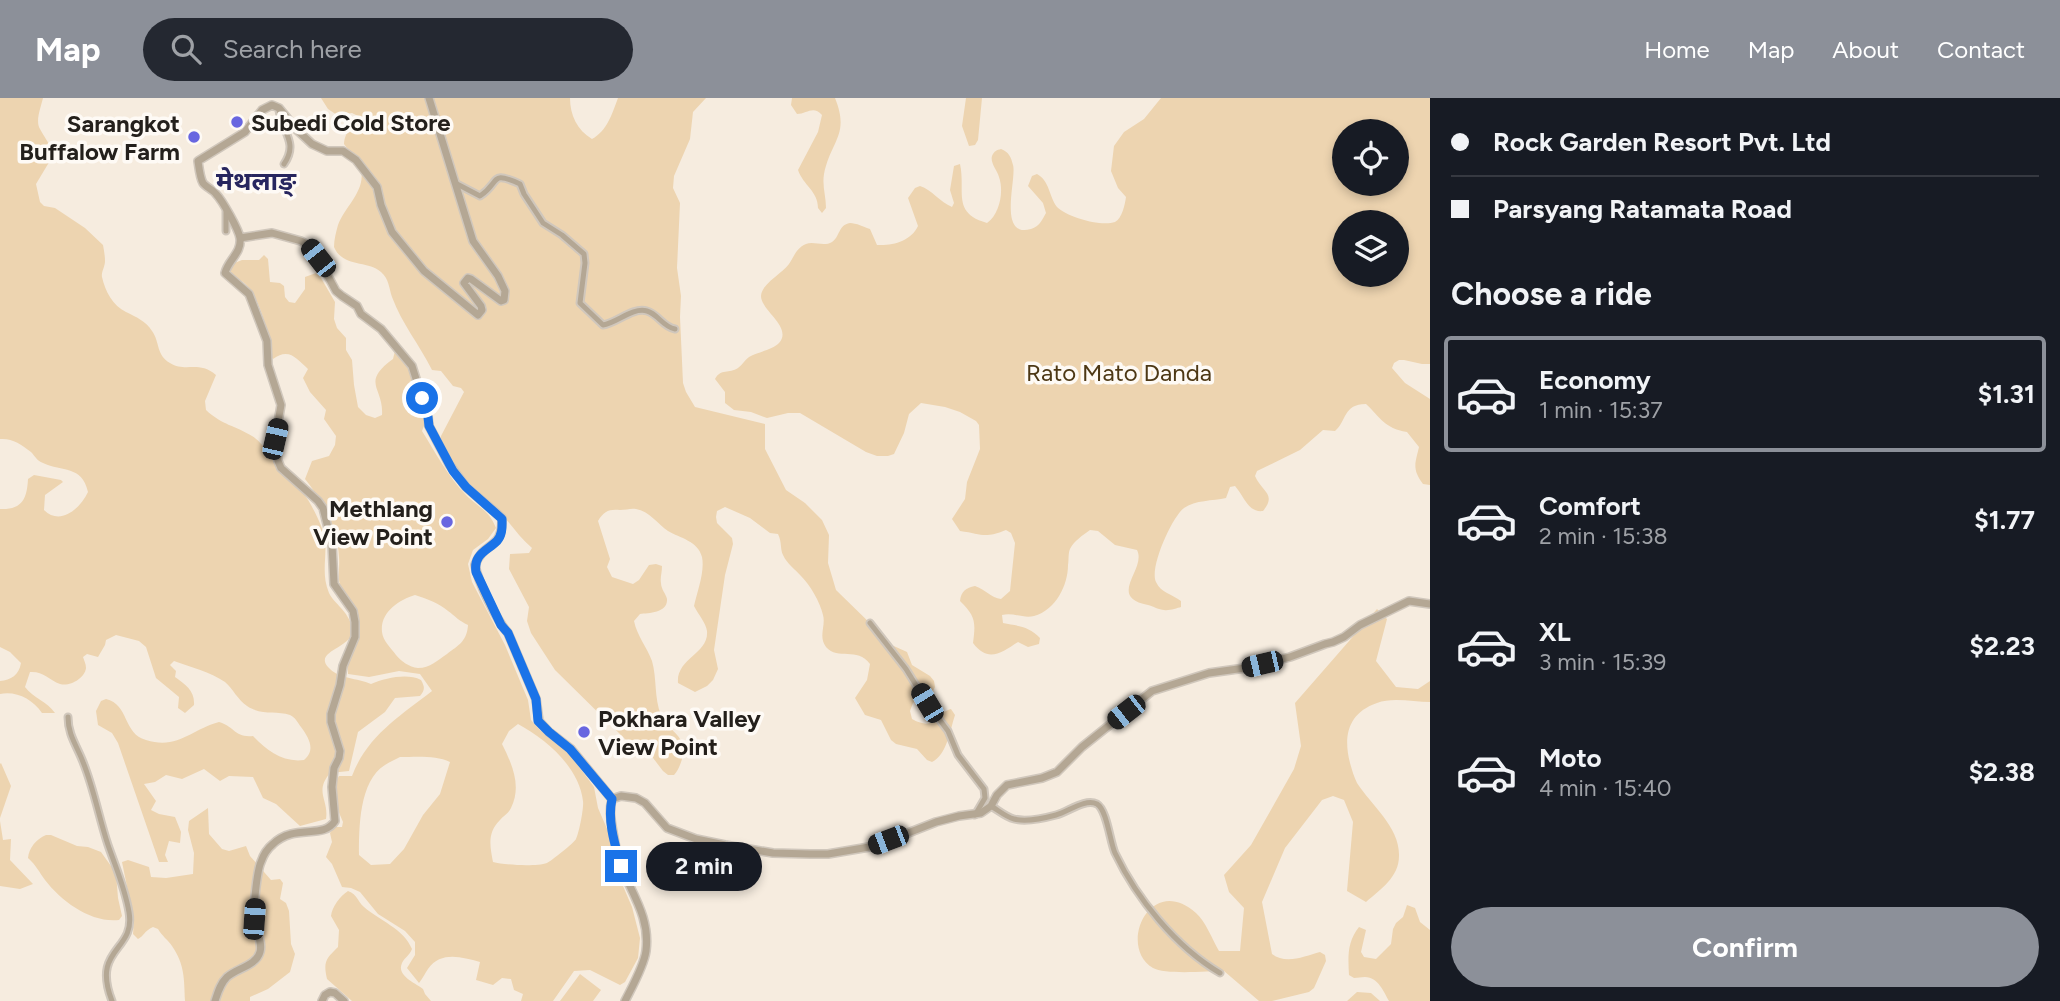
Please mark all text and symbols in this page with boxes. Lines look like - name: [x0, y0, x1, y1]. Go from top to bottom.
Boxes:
- search box: [143, 18, 633, 81]
- text: Map: [35, 30, 101, 69]
- icon: search: [167, 30, 205, 68]
- text: Search here: [223, 33, 362, 65]
- text: Home: [1644, 35, 1710, 64]
- text: Map: [1748, 35, 1794, 64]
- text: About: [1832, 35, 1899, 64]
- text: Contact: [1937, 35, 2025, 64]
- place label: Subedi Cold Store: [251, 108, 451, 137]
- place label: Sarangkot Buffalow Farm: [19, 109, 180, 166]
- marker: Subedi Cold Store: [229, 114, 245, 130]
- map controls: [1332, 119, 1409, 287]
- button: locate: [1332, 119, 1409, 196]
- text: Rock Garden Resort Pvt. Ltd: [1493, 126, 1831, 158]
- marker: Sarangkot Buffalow Farm: [186, 129, 202, 145]
- district label: मेथलाङ्: [216, 165, 297, 197]
- text: Parsyang Ratamata Road: [1493, 193, 1792, 225]
- button: layers: [1332, 210, 1409, 287]
- car: [297, 235, 340, 281]
- text: Choose a ride: [1451, 275, 1652, 313]
- park label: Rato Mato Danda: [1026, 358, 1212, 387]
- icon: car: [1455, 363, 1518, 426]
- text: Economy: [1539, 364, 1651, 396]
- text: $1.31: [1978, 378, 2035, 410]
- route start: [406, 382, 438, 414]
- text: 1 min · 15:37: [1539, 396, 1663, 424]
- car: [261, 416, 290, 462]
- icon: car: [1455, 489, 1518, 552]
- text: Comfort: [1539, 490, 1641, 522]
- place label: Methlang View Point: [313, 494, 433, 551]
- text: $1.77: [1974, 504, 2035, 536]
- marker: Methlang View Point: [439, 514, 455, 530]
- text: 2 min · 15:38: [1539, 522, 1668, 550]
- icon: car: [1455, 615, 1518, 678]
- text: XL: [1539, 616, 1571, 648]
- text: $2.23: [1970, 630, 2035, 662]
- text: 3 min · 15:39: [1539, 648, 1666, 676]
- car: [1240, 649, 1285, 679]
- car: [908, 680, 947, 726]
- car: [1103, 691, 1150, 733]
- place label: Pokhara Valley View Point: [598, 704, 761, 761]
- marker: Pokhara Valley View Point: [576, 724, 592, 740]
- icon: car: [1455, 741, 1518, 804]
- text: Moto: [1539, 742, 1602, 774]
- text: $2.38: [1969, 756, 2035, 788]
- text: 4 min · 15:40: [1539, 774, 1671, 802]
- car: [865, 823, 912, 857]
- callout: 2 min: [646, 842, 761, 890]
- route end: [605, 850, 637, 882]
- text: 2 min: [675, 852, 733, 880]
- car: [243, 897, 266, 941]
- button: Confirm: [1451, 907, 2039, 987]

